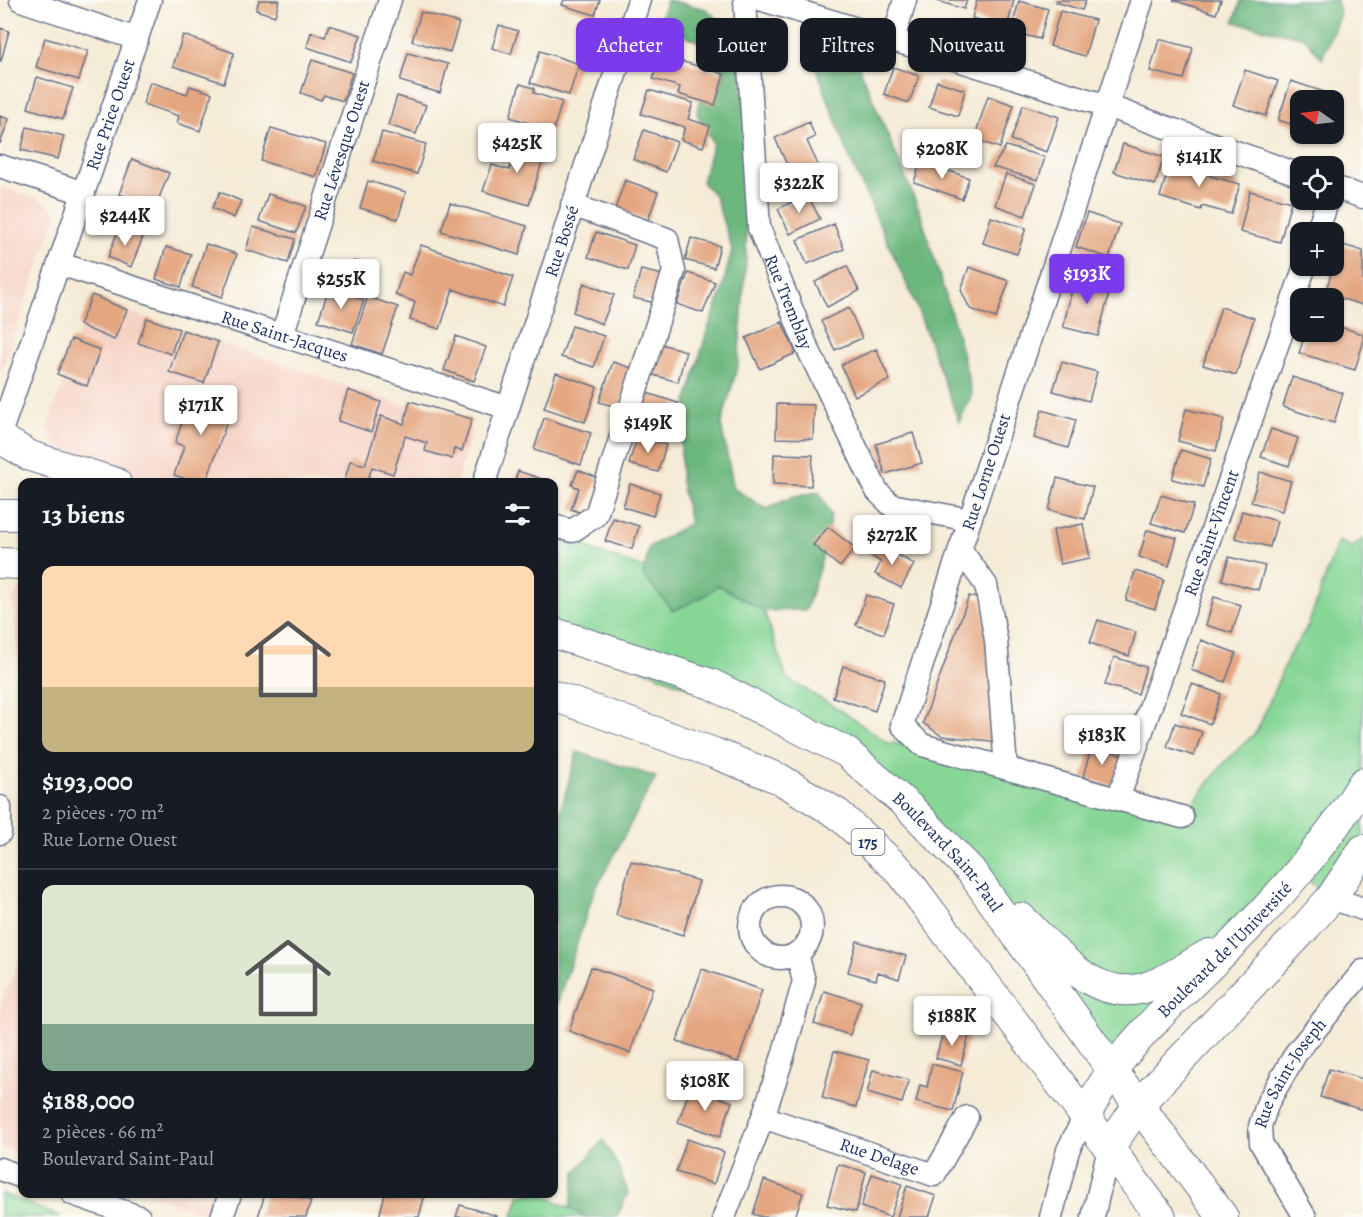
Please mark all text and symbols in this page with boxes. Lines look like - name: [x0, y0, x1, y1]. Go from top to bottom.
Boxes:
- chip: Acheter: [576, 18, 684, 72]
- chip: Louer: [696, 18, 788, 72]
- chip: Filtres: [800, 18, 896, 72]
- chip: Nouveau: [908, 18, 1026, 72]
- street label: Rue Price Ouest: [80, 56, 141, 173]
- street label: Rue Lévesque Ouest: [308, 77, 375, 224]
- north arrow: [1290, 90, 1344, 144]
- map controls: [1290, 90, 1344, 342]
- pin: $425K: [475, 123, 559, 174]
- text: $425K: [492, 129, 542, 156]
- pin: $208K: [900, 129, 984, 180]
- text: $208K: [916, 135, 968, 162]
- pin: $141K: [1157, 137, 1241, 188]
- text: $141K: [1176, 143, 1222, 170]
- button: locate: [1290, 156, 1344, 210]
- pin: $322K: [757, 163, 841, 214]
- text: $322K: [774, 169, 824, 196]
- pin: $244K: [83, 196, 167, 247]
- text: $244K: [100, 202, 150, 229]
- street label: Rue Bossé: [539, 202, 584, 280]
- button: +: [1290, 222, 1344, 276]
- street label: Rue Tremblay: [759, 251, 819, 354]
- pin: $193K: [1045, 254, 1129, 305]
- pin: $255K: [299, 259, 383, 310]
- text: $193K: [1063, 260, 1111, 287]
- text: $255K: [316, 265, 366, 292]
- button: −: [1290, 288, 1344, 342]
- street label: Rue Saint-Jacques: [218, 305, 351, 368]
- pin: $171K: [159, 385, 243, 436]
- text: $171K: [178, 391, 224, 418]
- pin: $149K: [606, 403, 690, 454]
- text: $149K: [624, 409, 672, 436]
- street label: Rue Lorne Ouest: [956, 410, 1016, 534]
- street label: Rue Saint-Vincent: [1178, 466, 1245, 599]
- text: 13 biens: [42, 497, 125, 532]
- icon: filters: [501, 498, 534, 531]
- pin: $272K: [850, 515, 934, 566]
- text: $272K: [867, 521, 917, 548]
- icon: home: [234, 605, 342, 713]
- pin: $183K: [1060, 715, 1144, 766]
- text: $183K: [1078, 721, 1126, 748]
- text: $193,000: [42, 764, 133, 799]
- street label: Boulevard Saint-Paul: [887, 786, 1009, 917]
- text: 2 pièces · 70 m²: [42, 799, 164, 826]
- text: Rue Lorne Ouest: [42, 826, 177, 853]
- road number: 175: [852, 829, 884, 855]
- street label: Boulevard de l'Université: [1152, 876, 1297, 1023]
- icon: home: [234, 924, 342, 1032]
- pin: $188K: [910, 996, 994, 1047]
- text: $188K: [928, 1002, 976, 1029]
- street label: Rue Saint-Joseph: [1248, 1013, 1332, 1131]
- pin: $108K: [663, 1061, 747, 1112]
- text: $108K: [680, 1067, 730, 1094]
- text: $188,000: [42, 1083, 135, 1118]
- text: 2 pièces · 66 m²: [42, 1118, 163, 1145]
- street label: Rue Delage: [837, 1132, 922, 1181]
- text: Boulevard Saint-Paul: [42, 1145, 214, 1172]

